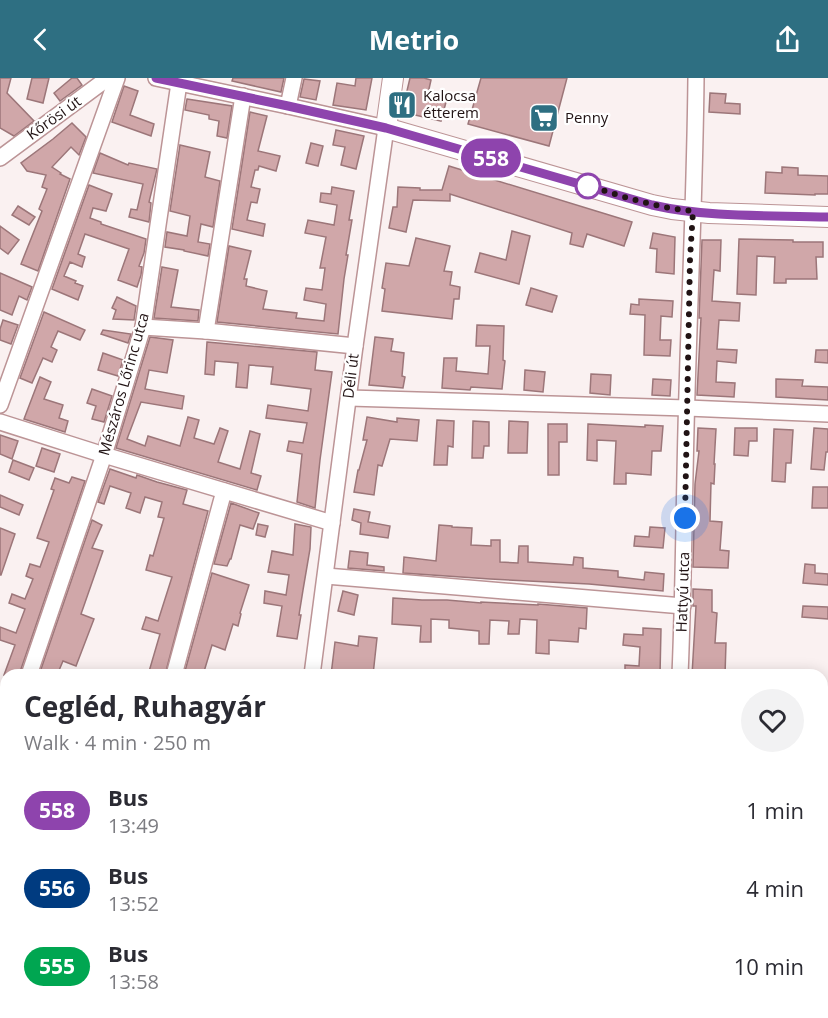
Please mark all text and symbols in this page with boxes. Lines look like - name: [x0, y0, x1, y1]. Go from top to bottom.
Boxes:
- text: Metrio: [369, 21, 459, 58]
- icon: back: [24, 23, 57, 56]
- icon: share: [771, 23, 804, 56]
- place label: Kalocsa étterem: [423, 85, 479, 122]
- restaurant icon: Kalocsa étterem: [386, 89, 418, 121]
- street label: Kőrösi út: [22, 91, 85, 144]
- supermarket icon: Penny: [528, 102, 560, 134]
- place label: Penny: [565, 107, 609, 127]
- line badge: 558: [456, 138, 526, 178]
- text: 558: [473, 144, 509, 172]
- unlabelled marker: [575, 173, 601, 199]
- street label: Mészáros Lőrinc utca: [93, 310, 153, 457]
- street label: Déli út: [337, 352, 363, 400]
- your location: [670, 503, 700, 533]
- street label: Hattyú utca: [671, 551, 693, 633]
- text: Cegléd, Ruhagyár: [24, 687, 266, 725]
- button: heart: [741, 689, 804, 752]
- text: Walk · 4 min · 250 m: [24, 729, 211, 756]
- text: Bus: [108, 782, 148, 812]
- text: 1 min: [746, 795, 804, 825]
- text: 558: [39, 796, 75, 824]
- text: 13:49: [108, 812, 159, 839]
- text: Bus: [108, 860, 148, 890]
- text: 4 min: [746, 873, 804, 903]
- text: 556: [39, 874, 75, 902]
- text: 13:52: [108, 890, 159, 917]
- text: Bus: [108, 938, 148, 968]
- text: 10 min: [734, 951, 804, 981]
- text: 555: [39, 952, 75, 980]
- text: 13:58: [108, 968, 159, 995]

